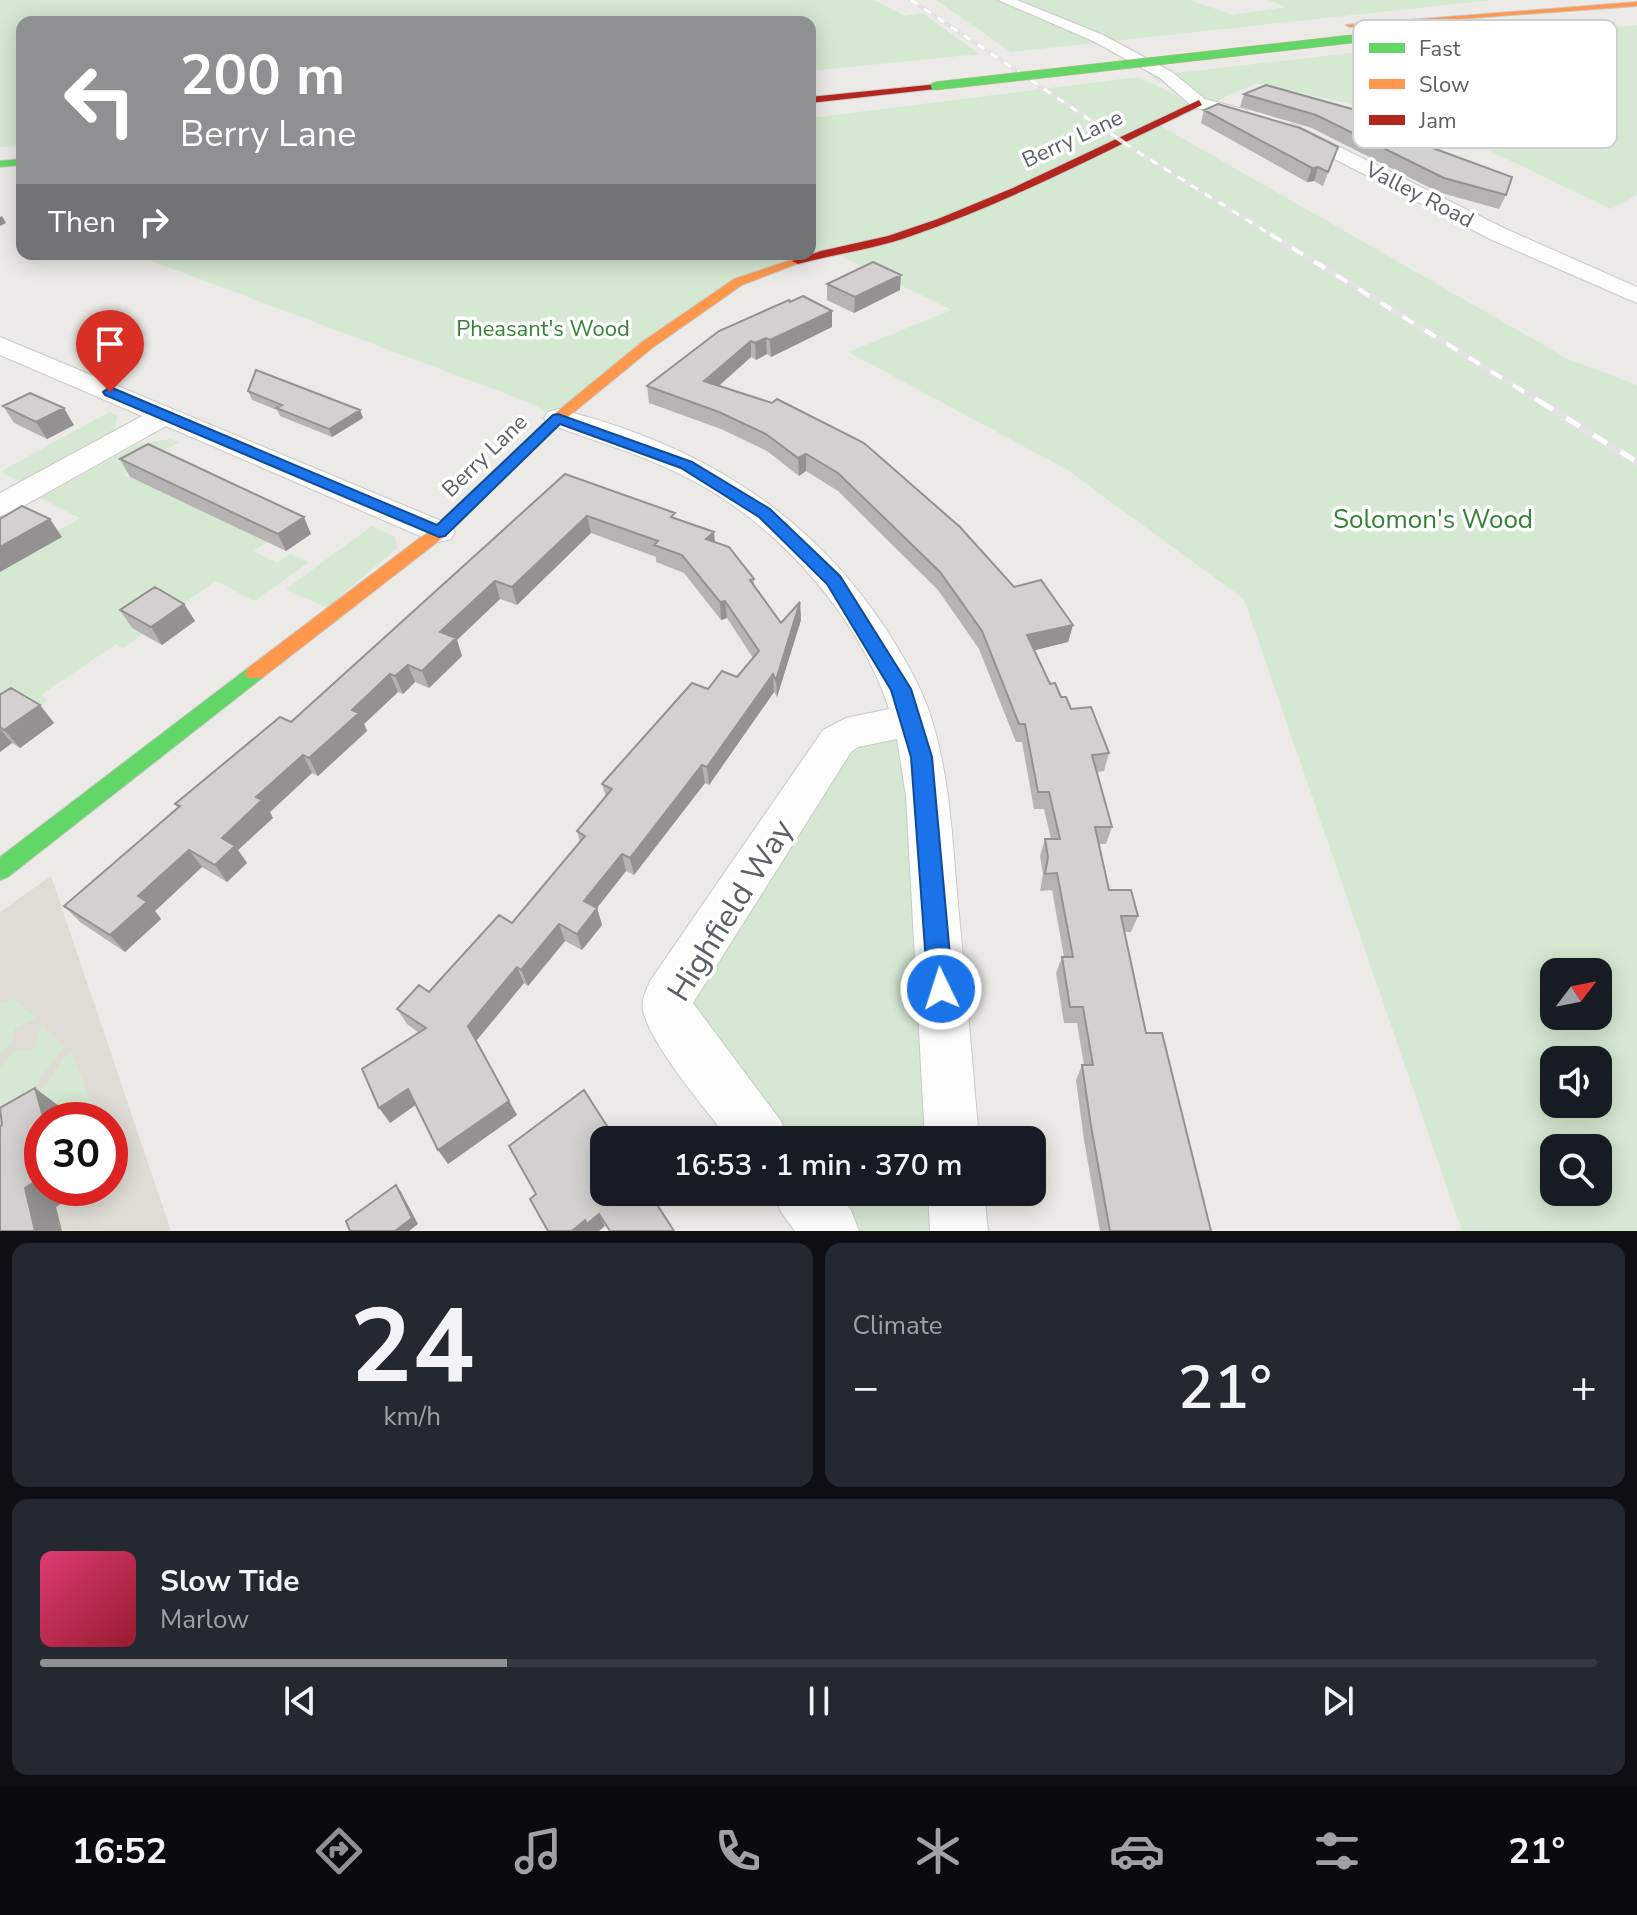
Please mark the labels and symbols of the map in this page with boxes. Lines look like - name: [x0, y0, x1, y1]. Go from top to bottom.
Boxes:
- legend: [1353, 20, 1617, 148]
- text: Fast: [1419, 34, 1461, 64]
- text: Slow: [1419, 70, 1470, 100]
- street label: Berry Lane: [1017, 103, 1128, 175]
- text: Jam: [1418, 106, 1457, 136]
- street label: Valley Road: [1359, 154, 1479, 235]
- pin: [76, 310, 144, 392]
- park label: Pheasant's Wood: [456, 314, 630, 344]
- street label: Berry Lane: [436, 407, 534, 504]
- park label: Solomon's Wood: [1333, 502, 1533, 537]
- street label: Highfield Way: [657, 811, 804, 1009]
- position arrow: [899, 947, 983, 1031]
- north arrow: [1540, 958, 1612, 1030]
- speed limit sign: 30: [24, 1102, 128, 1206]

